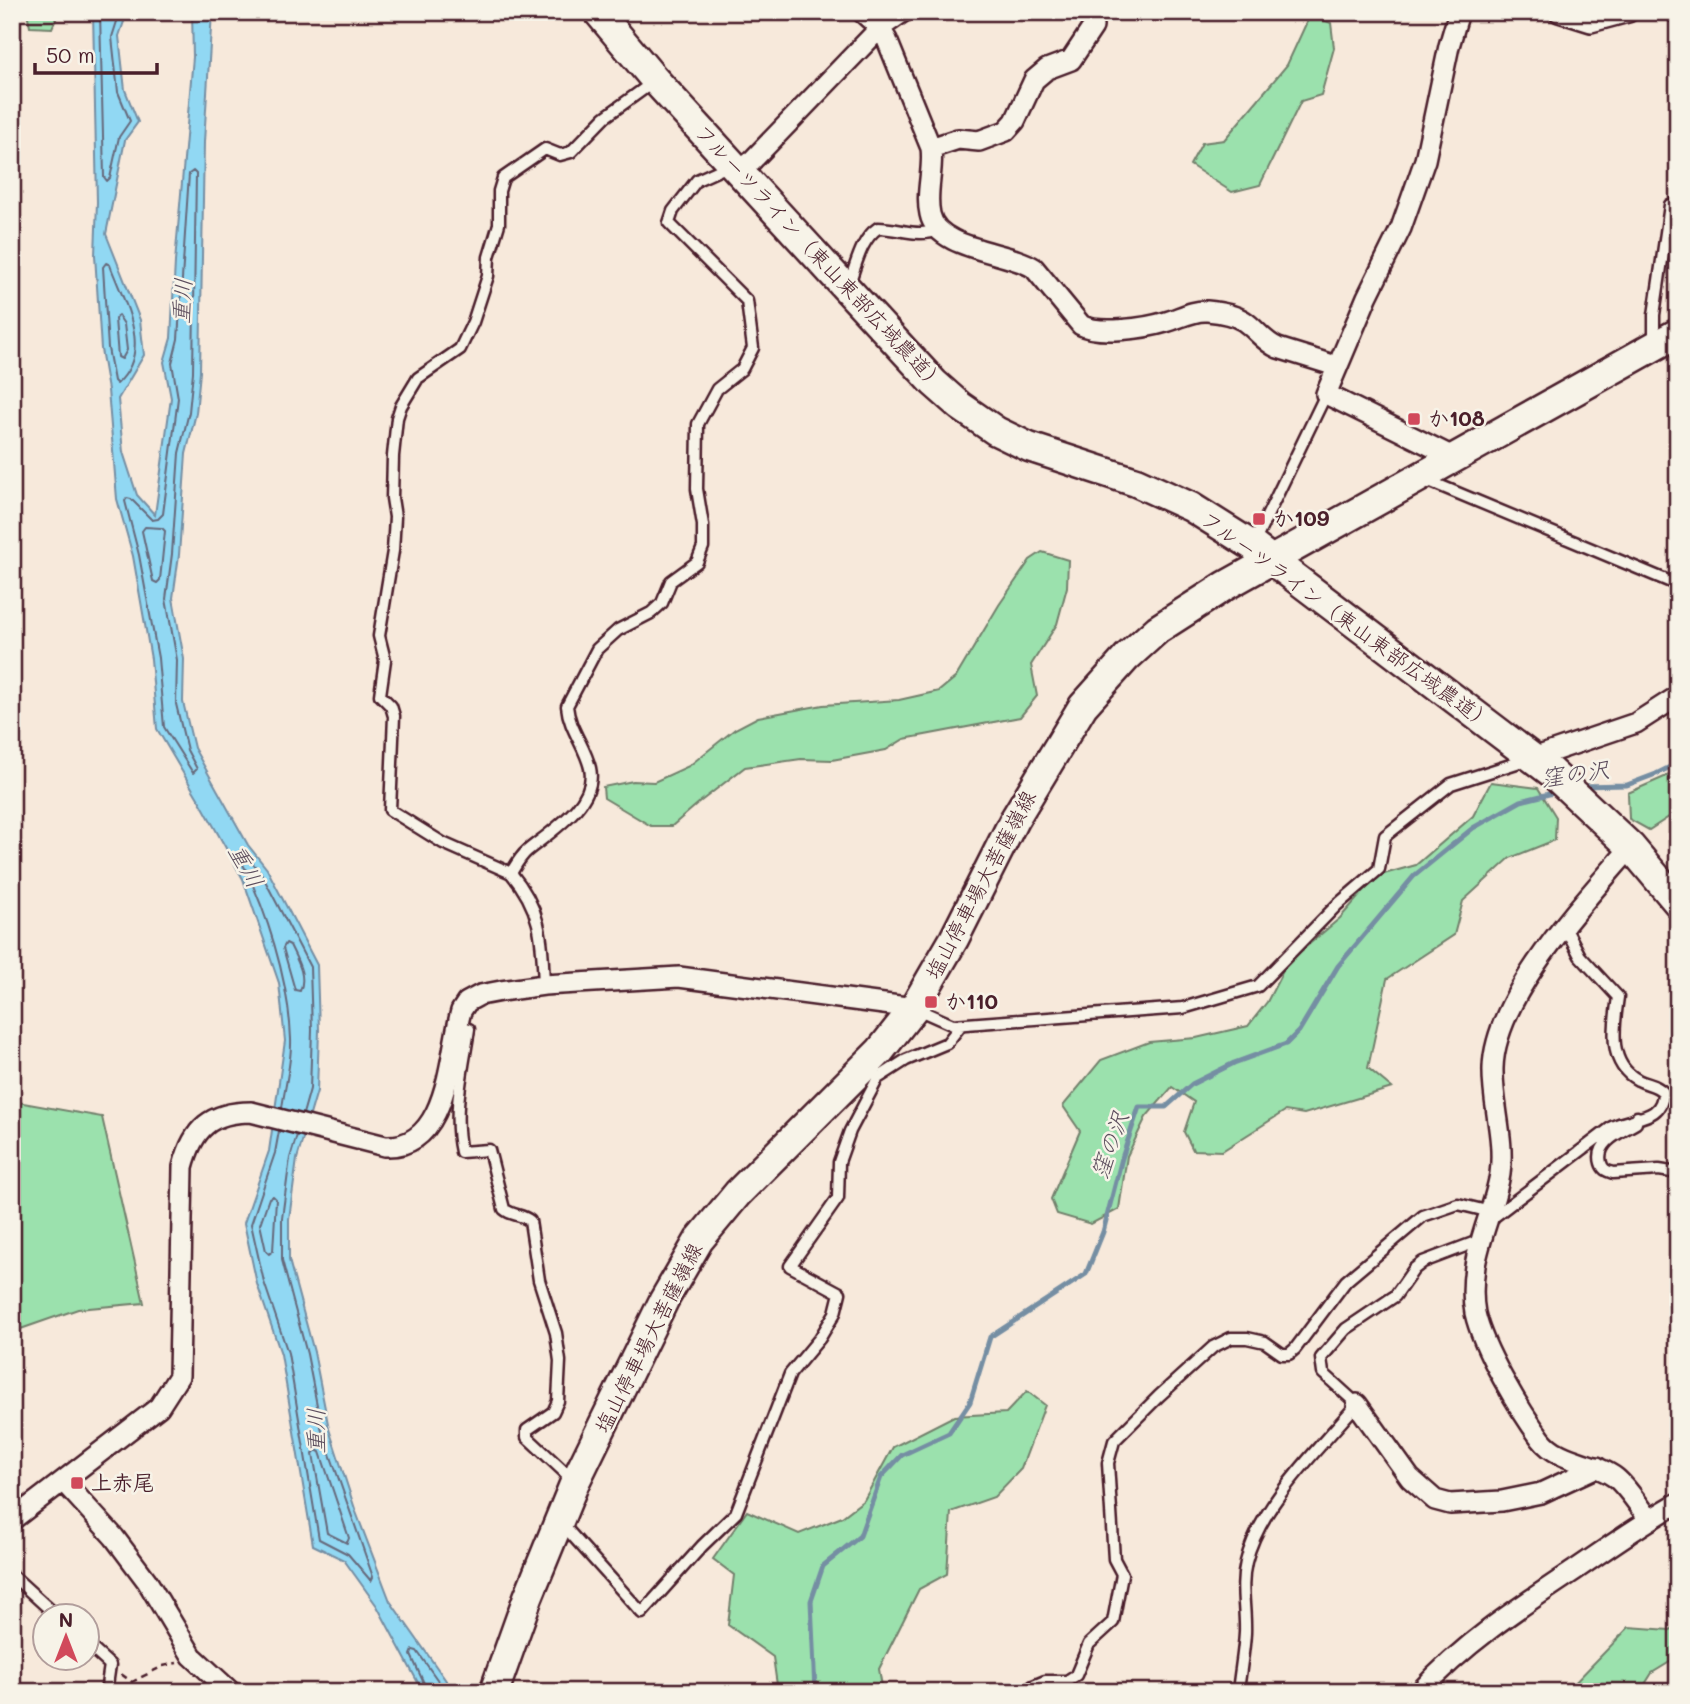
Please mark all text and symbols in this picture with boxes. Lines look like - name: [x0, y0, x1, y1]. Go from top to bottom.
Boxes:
- scale bar: [35, 32, 158, 76]
- text: 50 m: [46, 41, 95, 68]
- street label: フルーツライン（東山東部広域農道）: [690, 118, 952, 396]
- water label: 重川: [164, 277, 198, 325]
- place label: か108: [1428, 404, 1485, 431]
- marker: か108: [1406, 411, 1422, 427]
- street label: フルーツライン（東山東部広域農道）: [1196, 504, 1500, 735]
- place label: か109: [1273, 504, 1330, 531]
- marker: か109: [1251, 511, 1267, 527]
- water label: 窪の沢: [1539, 753, 1612, 793]
- street label: 塩山停車場大菩薩嶺線: [918, 785, 1041, 983]
- water label: 重川: [223, 838, 271, 893]
- place label: か110: [945, 987, 998, 1014]
- marker: か110: [923, 994, 939, 1010]
- water label: 窪の沢: [1084, 1106, 1135, 1182]
- street label: 塩山停車場大菩薩嶺線: [588, 1238, 707, 1437]
- water label: 重川: [300, 1408, 330, 1454]
- place label: 上赤尾: [91, 1468, 154, 1495]
- marker: 上赤尾: [69, 1475, 85, 1491]
- north arrow: [32, 1602, 102, 1672]
- text: N: [59, 1607, 73, 1632]

